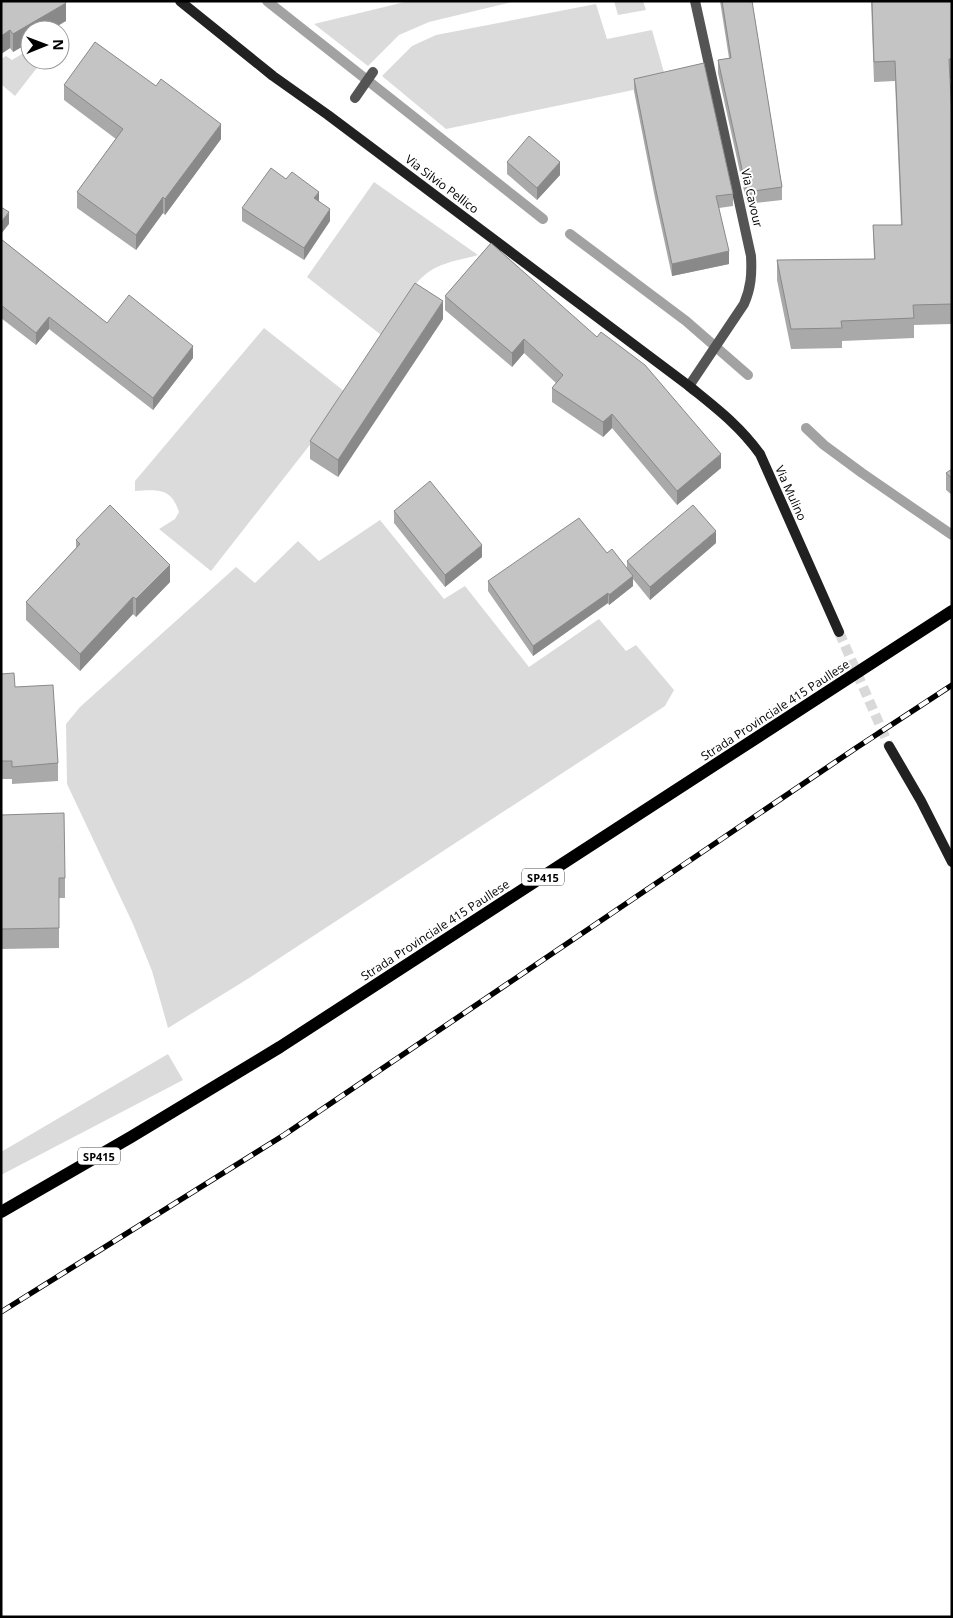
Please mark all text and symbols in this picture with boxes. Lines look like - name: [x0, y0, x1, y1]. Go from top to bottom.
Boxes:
- north arrow: [20, 20, 70, 70]
- text: N: [49, 39, 68, 51]
- street label: Via Silvio Pellico: [402, 151, 482, 217]
- street label: Via Cavour: [737, 167, 767, 229]
- street label: Via Mulino: [771, 463, 811, 523]
- street label: Strada Provinciale 415 Paullese: [697, 655, 853, 764]
- road number: SP415: [522, 869, 564, 886]
- street label: Strada Provinciale 415 Paullese: [357, 875, 513, 984]
- road number: SP415: [78, 1148, 120, 1164]

